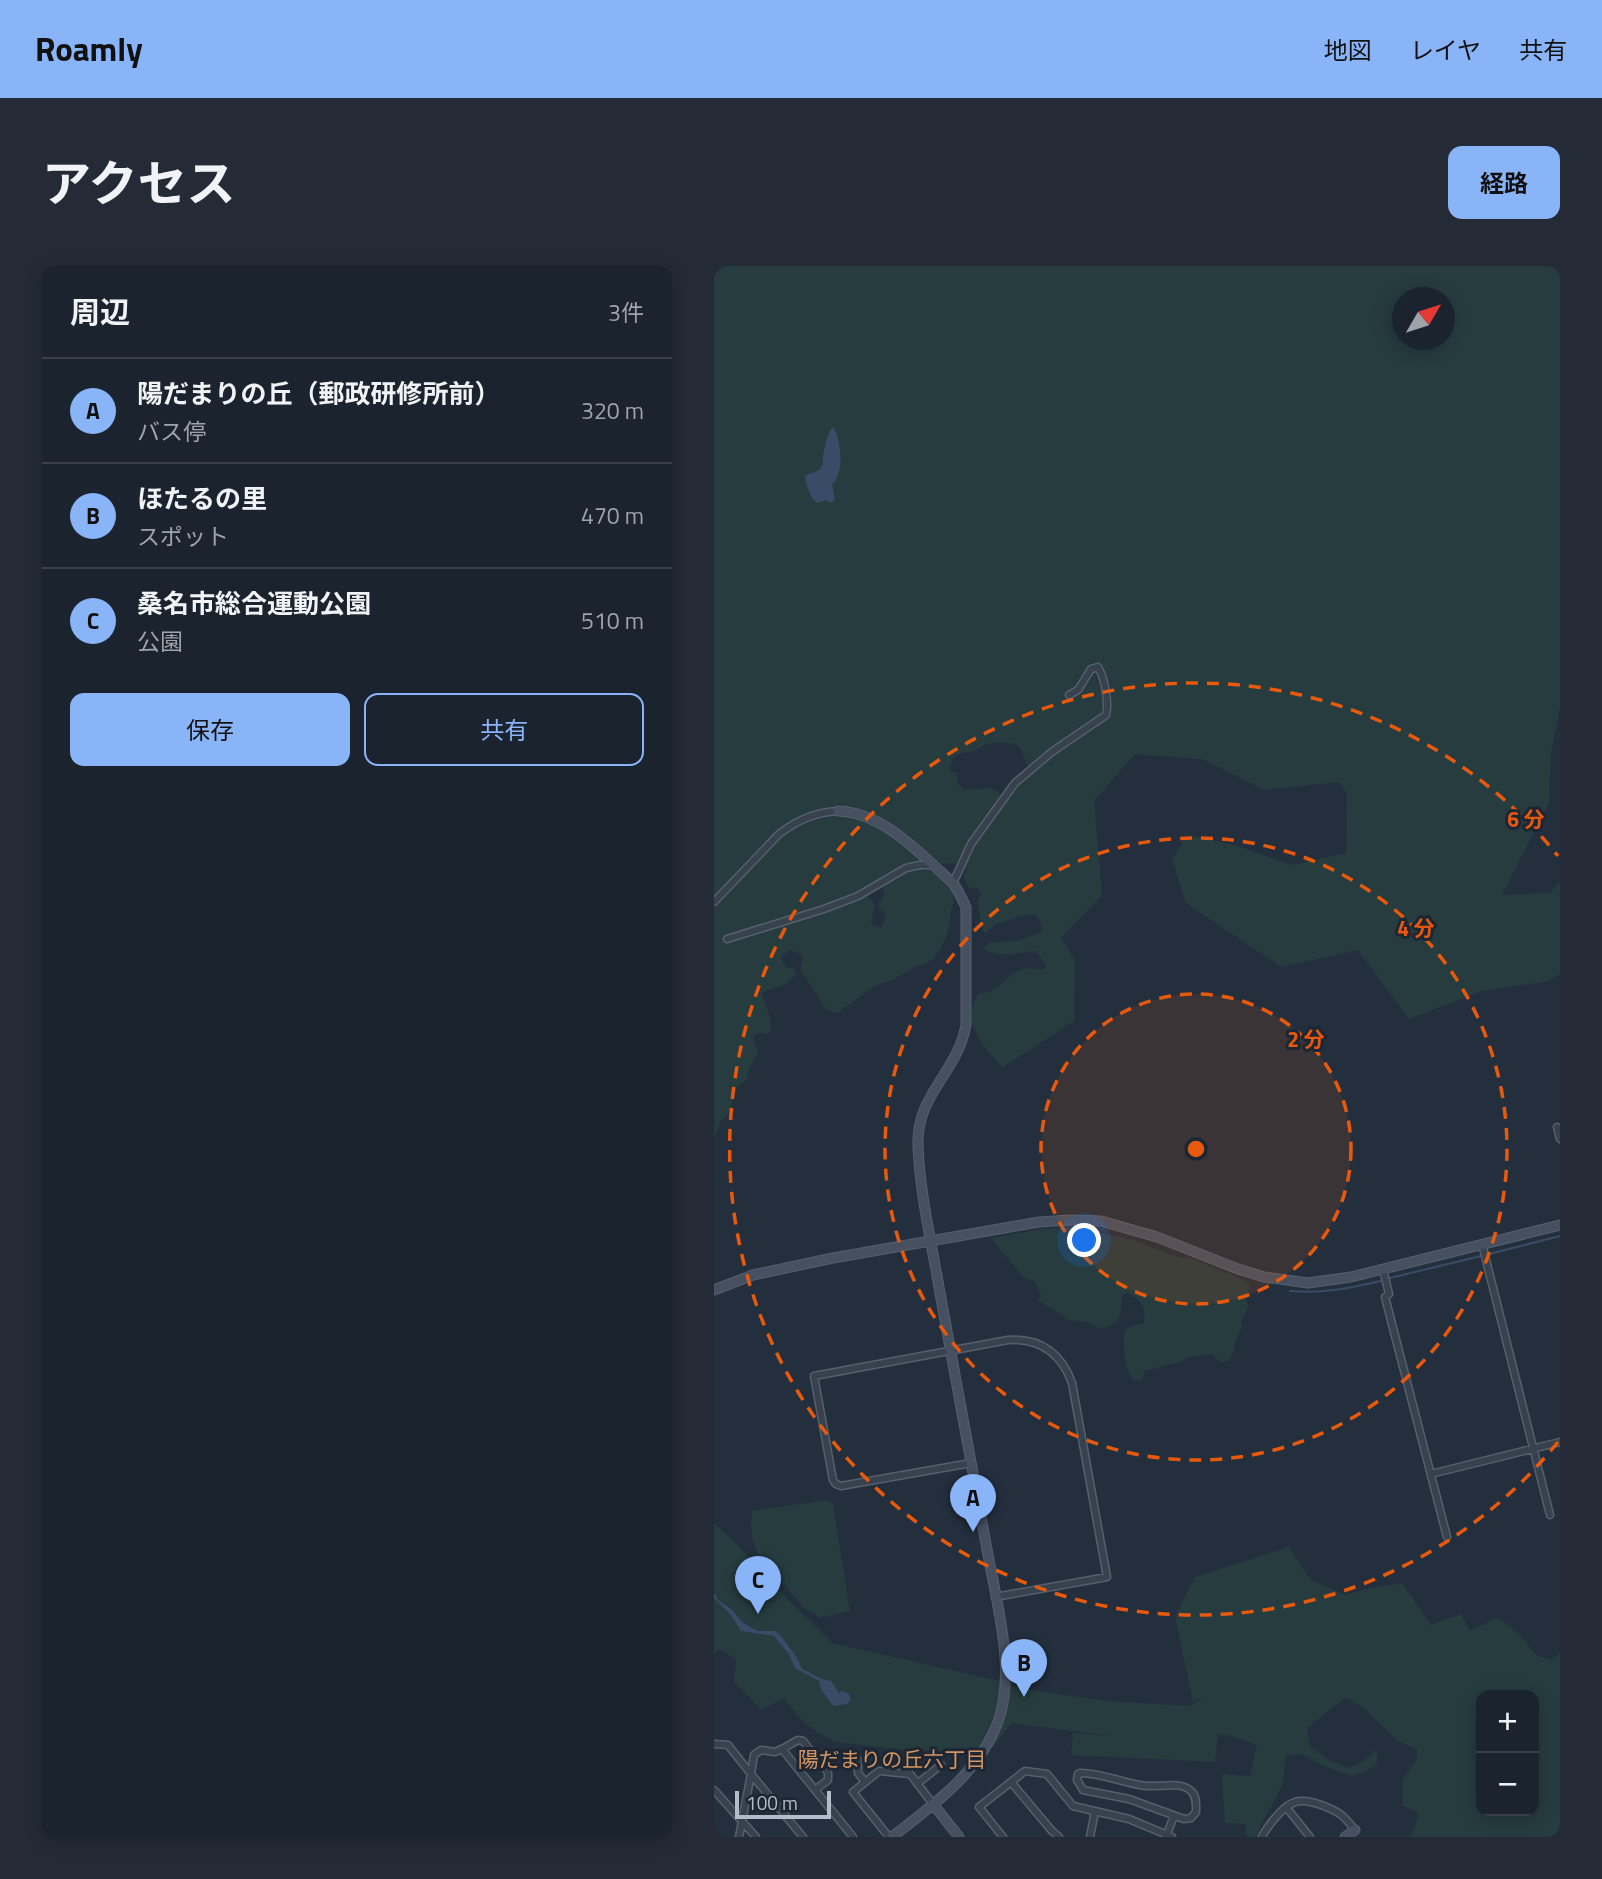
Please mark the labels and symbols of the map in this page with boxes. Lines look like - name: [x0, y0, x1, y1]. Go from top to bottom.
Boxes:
- north arrow: [1392, 287, 1455, 350]
- text: 6 分: [1507, 803, 1545, 835]
- text: 4 分: [1397, 912, 1435, 944]
- text: 2 分: [1287, 1023, 1325, 1055]
- centre of rings: [1184, 1137, 1208, 1161]
- your location: [1067, 1223, 1101, 1257]
- pin: A: [950, 1474, 996, 1532]
- pin: C: [735, 1556, 781, 1614]
- pin: B: [1001, 1639, 1047, 1697]
- district label: 陽だまりの丘六丁目: [798, 1743, 986, 1775]
- scale bar: [735, 1788, 831, 1820]

